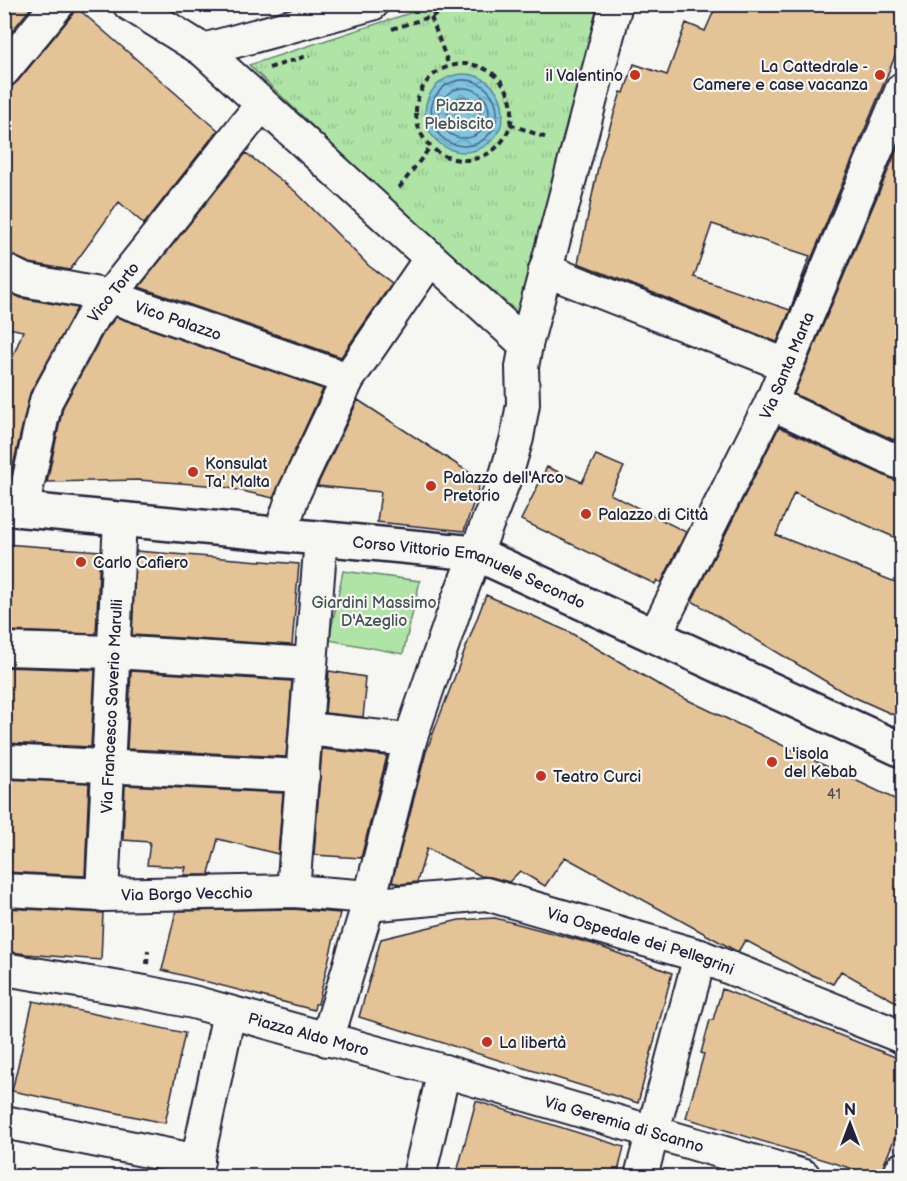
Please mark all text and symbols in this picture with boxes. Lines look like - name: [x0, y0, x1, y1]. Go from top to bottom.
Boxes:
- place label: La Cattedrale - Camere e case vacanza: [693, 58, 868, 95]
- place label: il Valentino: [545, 67, 623, 86]
- marker: il Valentino: [628, 68, 642, 82]
- marker: La Cattedrale - Camere e case vacanza: [873, 68, 887, 82]
- park label: Piazza Plebiscito: [424, 97, 494, 134]
- street label: Vico Torto: [84, 259, 144, 327]
- street label: Vico Palazzo: [132, 298, 224, 345]
- street label: Via Santa Marta: [756, 310, 819, 423]
- place label: Konsulat Ta' Malta: [205, 455, 270, 492]
- marker: Konsulat Ta' Malta: [186, 465, 200, 479]
- place label: Palazzo dell'Arco Pretorio: [443, 469, 564, 506]
- marker: Palazzo dell'Arco Pretorio: [424, 479, 438, 493]
- place label: Palazzo di Città: [598, 506, 708, 525]
- marker: Palazzo di Città: [579, 507, 593, 521]
- street label: Corso Vittorio Emanuele Secondo: [352, 533, 588, 614]
- place label: Carlo Cafiero: [93, 554, 188, 573]
- marker: Carlo Cafiero: [74, 555, 88, 569]
- park label: Giardini Massimo D'Azeglio: [311, 594, 437, 631]
- street label: Via Francesco Saverio Marulli: [98, 599, 127, 814]
- place label: L'isola del Kebab: [784, 745, 857, 782]
- marker: L'isola del Kebab: [765, 755, 779, 769]
- place label: Teatro Curci: [553, 768, 641, 787]
- marker: Teatro Curci: [534, 769, 548, 783]
- house number: 41: [827, 786, 841, 803]
- street label: Via Borgo Vecchio: [121, 884, 253, 906]
- street label: Via Ospedale dei Pellegrini: [544, 904, 737, 980]
- street label: Piazza Aldo Moro: [246, 1010, 371, 1061]
- place label: La libertà: [499, 1034, 566, 1053]
- marker: La libertà: [480, 1035, 494, 1049]
- street label: Via Geremia di Scanno: [542, 1093, 706, 1157]
- north arrow: [820, 1094, 880, 1154]
- text: N: [844, 1101, 856, 1120]

